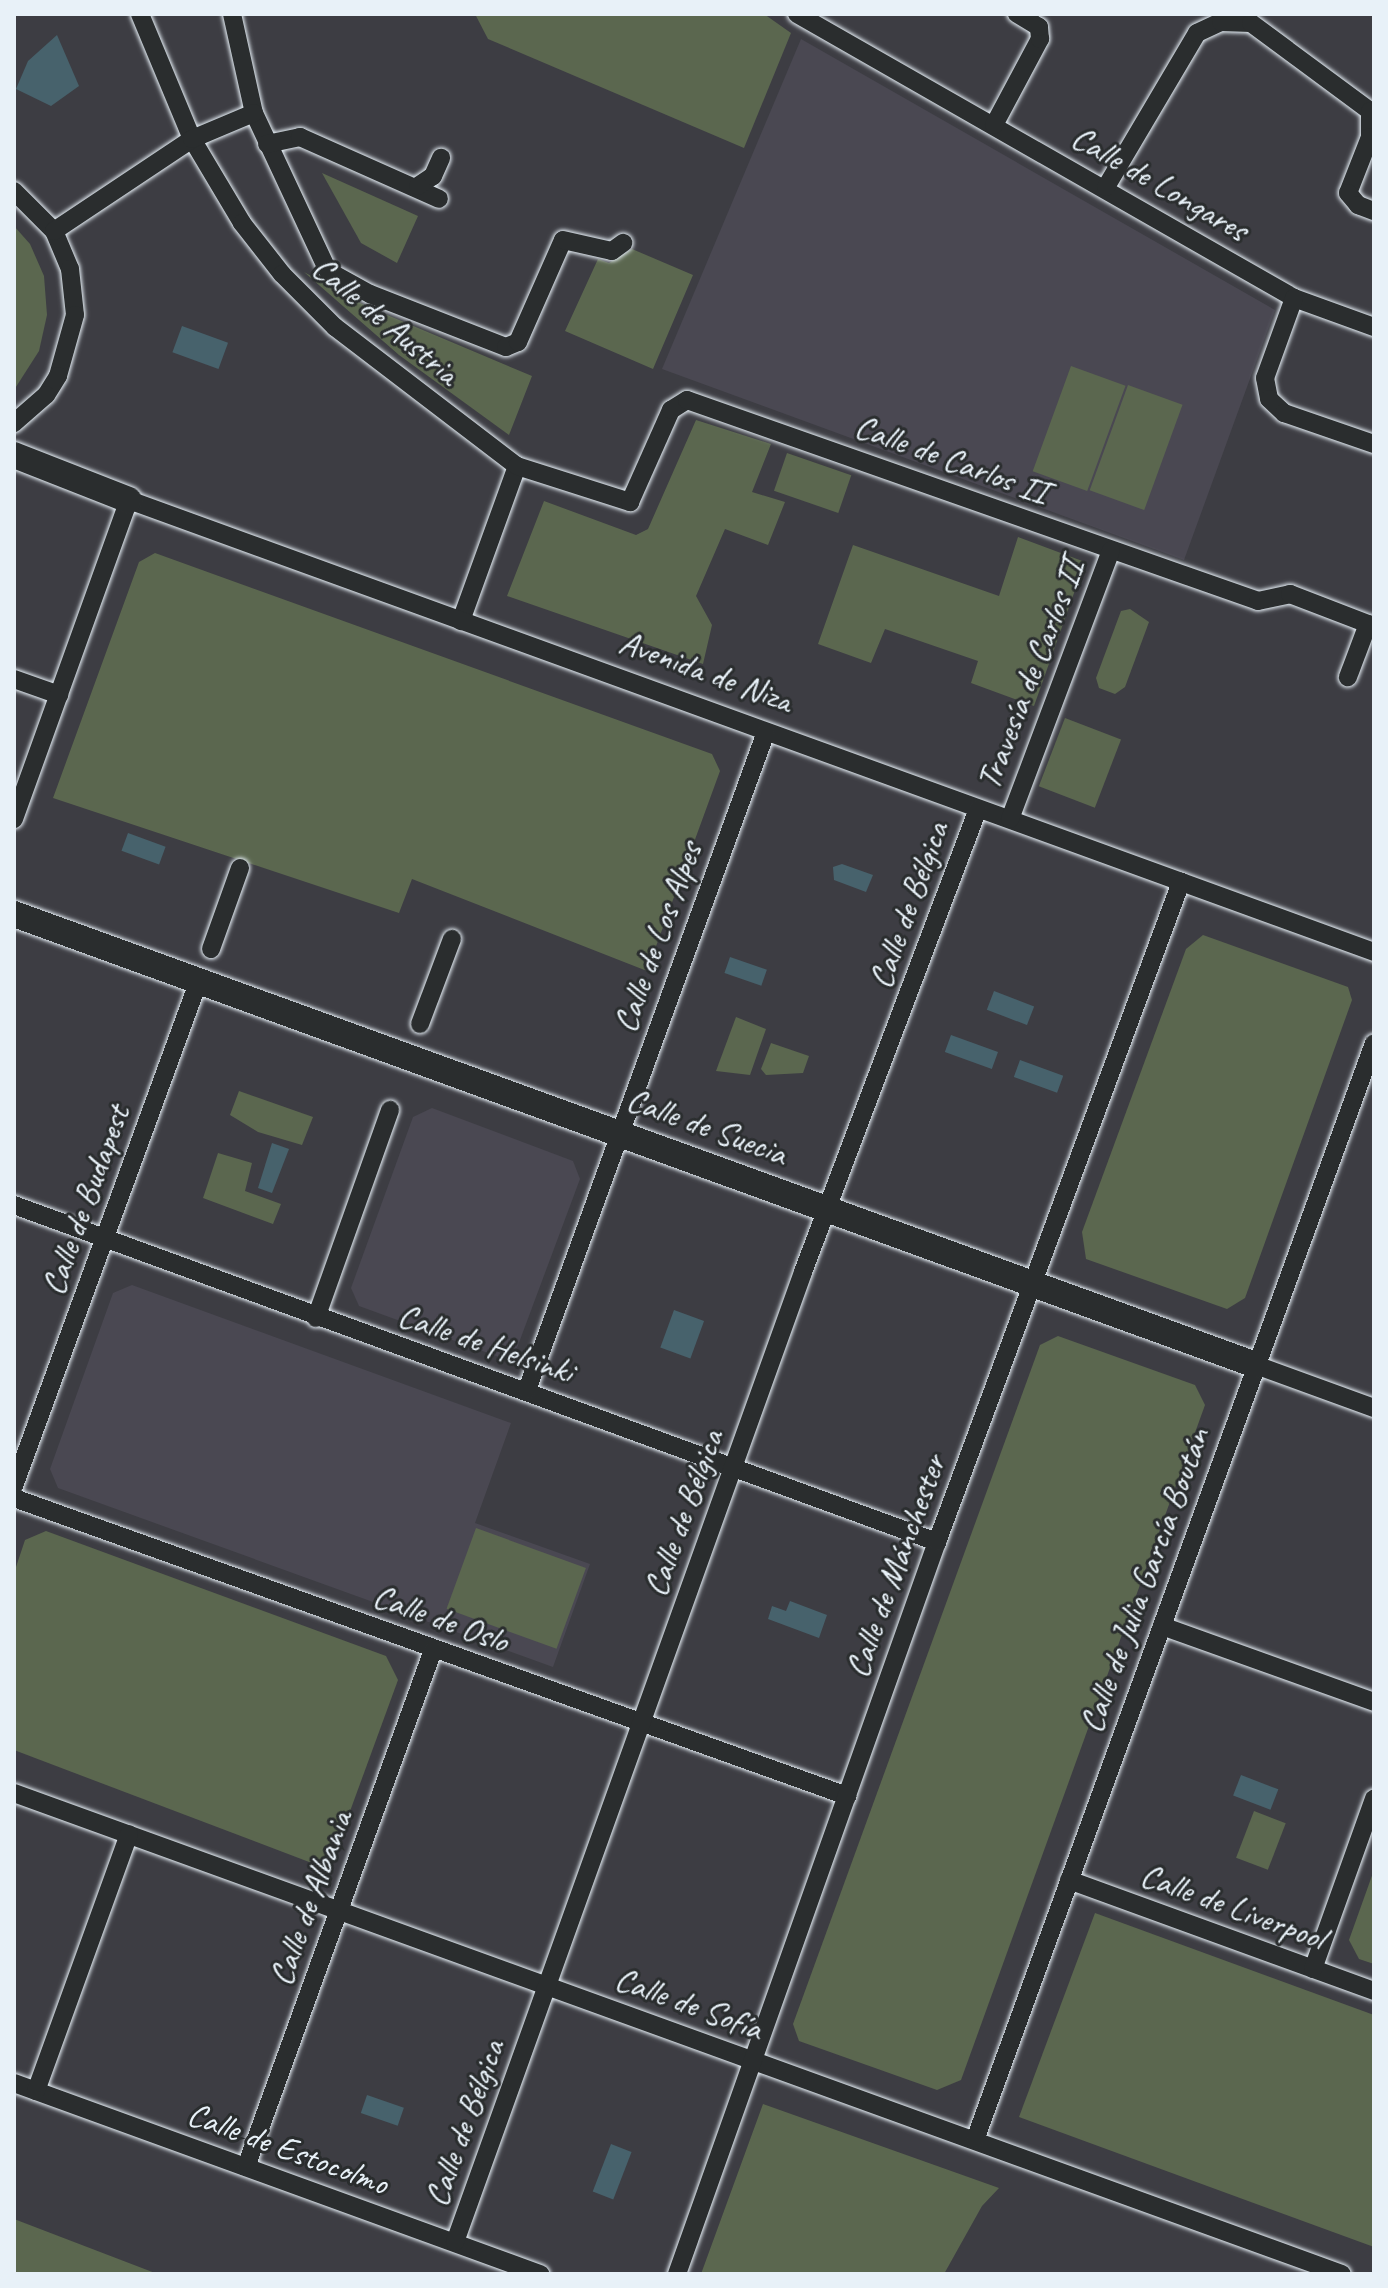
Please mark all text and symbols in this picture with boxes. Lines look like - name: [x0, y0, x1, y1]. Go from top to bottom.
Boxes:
- street label: Calle de Longares: [1065, 116, 1255, 250]
- street label: Calle de Austria: [304, 247, 468, 393]
- street label: Calle de Carlos II: [850, 405, 1054, 513]
- street label: Travesía de Carlos II: [967, 553, 1093, 795]
- street label: Avenida de Niza: [614, 621, 798, 721]
- street label: Calle de Bélgica: [859, 816, 957, 994]
- street label: Calle de Los Alpes: [604, 837, 710, 1037]
- street label: Calle de Suecia: [622, 1078, 792, 1174]
- street label: Calle de Budapest: [32, 1100, 138, 1300]
- street label: Calle de Helsinki: [393, 1294, 579, 1392]
- street label: Calle de Julia García Boután: [1070, 1423, 1218, 1737]
- street label: Calle de Bélgica: [634, 1424, 732, 1602]
- street label: Calle de Mánchester: [836, 1449, 954, 1683]
- street label: Calle de Oslo: [368, 1575, 514, 1661]
- street label: Calle de Albania: [260, 1805, 360, 1991]
- street label: Calle de Liverpool: [1135, 1854, 1331, 1958]
- street label: Calle de Sofía: [610, 1958, 768, 2048]
- street label: Calle de Bélgica: [415, 2034, 513, 2212]
- street label: Calle de Estocolmo: [182, 2093, 394, 2203]

